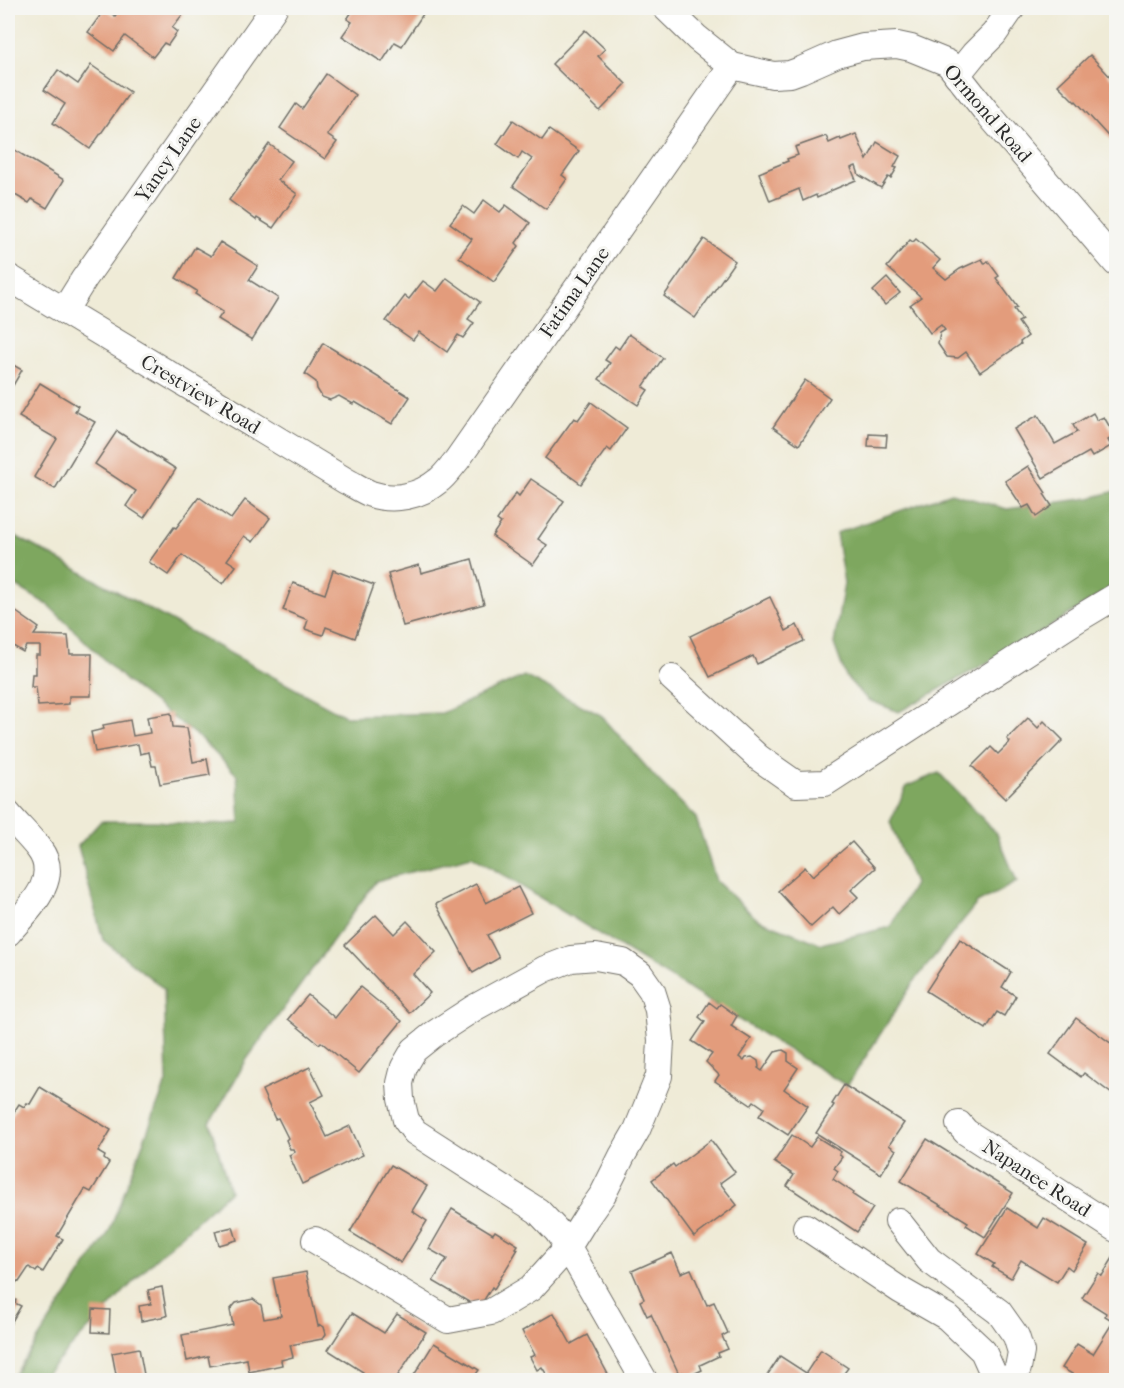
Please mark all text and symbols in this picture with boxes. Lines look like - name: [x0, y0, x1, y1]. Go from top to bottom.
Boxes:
- street label: Ormond Road: [939, 60, 1037, 168]
- street label: Yancy Lane: [130, 112, 206, 207]
- street label: Fatima Lane: [535, 242, 614, 342]
- street label: Crestview Road: [137, 350, 266, 440]
- street label: Napanee Road: [978, 1135, 1096, 1222]

